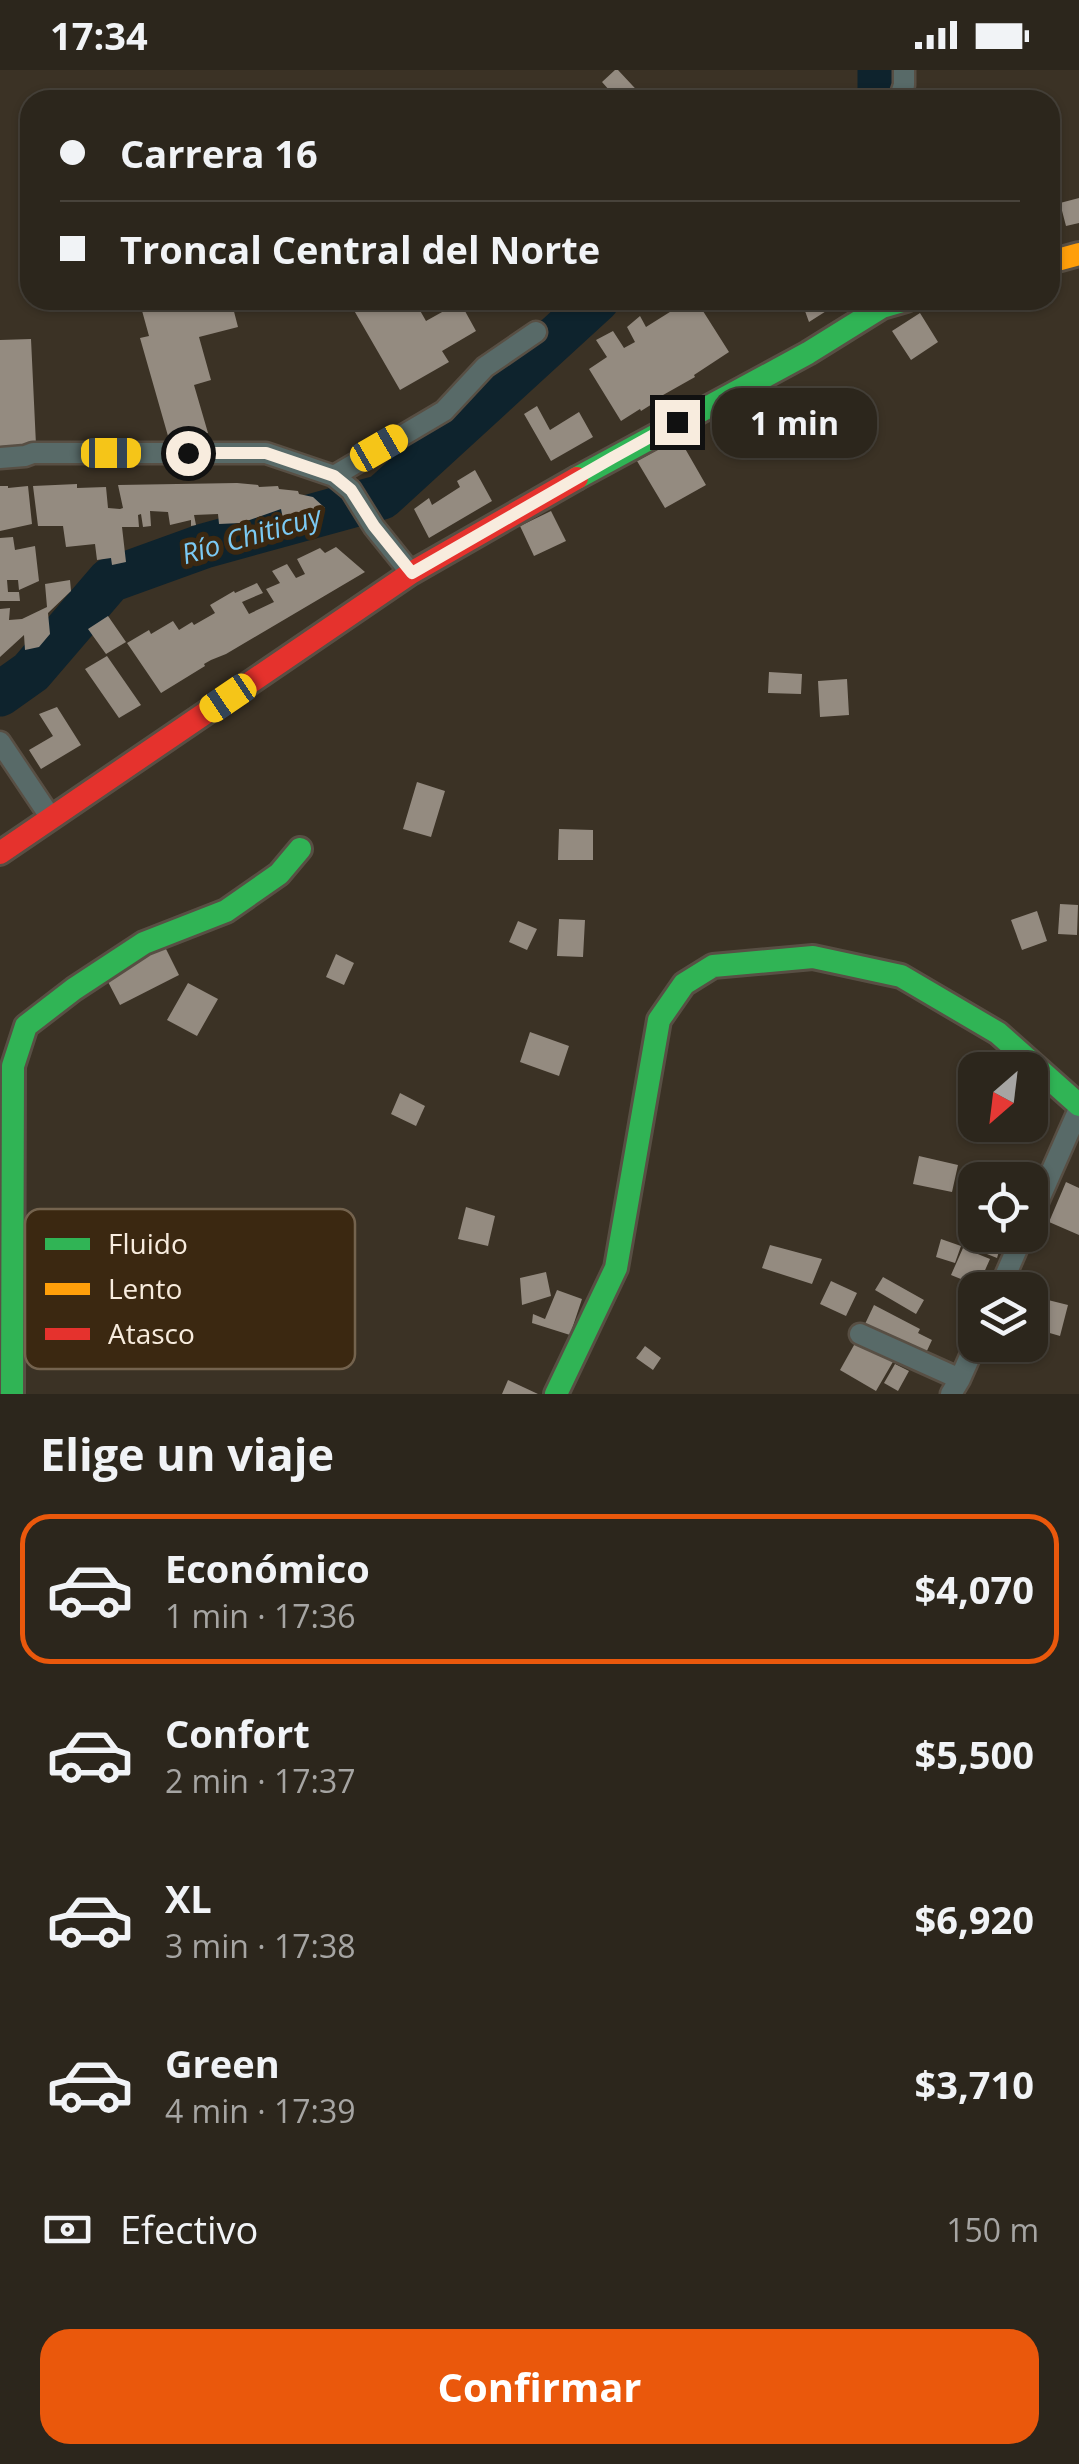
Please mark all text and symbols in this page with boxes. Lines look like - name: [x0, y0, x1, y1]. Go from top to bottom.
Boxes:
- text: 17:34: [50, 9, 148, 61]
- text: Carrera 16: [120, 127, 318, 179]
- text: Troncal Central del Norte: [120, 223, 600, 275]
- callout: 1 min: [712, 387, 877, 457]
- route end: [655, 400, 700, 445]
- text: 1 min: [750, 401, 839, 444]
- car: [346, 420, 412, 476]
- route start: [166, 431, 211, 476]
- car: [81, 438, 141, 468]
- water label: Río Chiticuy: [177, 495, 327, 572]
- car: [195, 669, 261, 727]
- north arrow: [958, 1052, 1048, 1142]
- map controls: [958, 1052, 1048, 1362]
- button: locate: [958, 1162, 1048, 1252]
- legend: [25, 1209, 355, 1369]
- text: Fluido: [108, 1224, 188, 1262]
- text: Lento: [108, 1269, 182, 1307]
- button: layers: [958, 1272, 1048, 1362]
- text: Atasco: [108, 1314, 195, 1352]
- text: Elige un viaje: [40, 1423, 334, 1484]
- text: Económico: [165, 1542, 370, 1594]
- icon: car: [45, 1544, 135, 1634]
- text: $4,070: [915, 1563, 1034, 1615]
- text: 1 min · 17:36: [165, 1594, 356, 1637]
- text: Confort: [165, 1707, 310, 1759]
- icon: car: [45, 1709, 135, 1799]
- text: $5,500: [915, 1728, 1034, 1780]
- text: 2 min · 17:37: [165, 1759, 356, 1802]
- text: XL: [165, 1872, 212, 1924]
- icon: car: [45, 1874, 135, 1964]
- text: $6,920: [915, 1893, 1034, 1945]
- text: 3 min · 17:38: [165, 1924, 356, 1967]
- text: Green: [165, 2037, 280, 2089]
- icon: car: [45, 2039, 135, 2129]
- text: $3,710: [915, 2058, 1034, 2110]
- text: 4 min · 17:39: [165, 2089, 356, 2132]
- icon: cash: [40, 2202, 95, 2257]
- text: Efectivo: [120, 2203, 258, 2255]
- text: 150 m: [946, 2208, 1039, 2251]
- button: Confirmar: [40, 2329, 1039, 2444]

